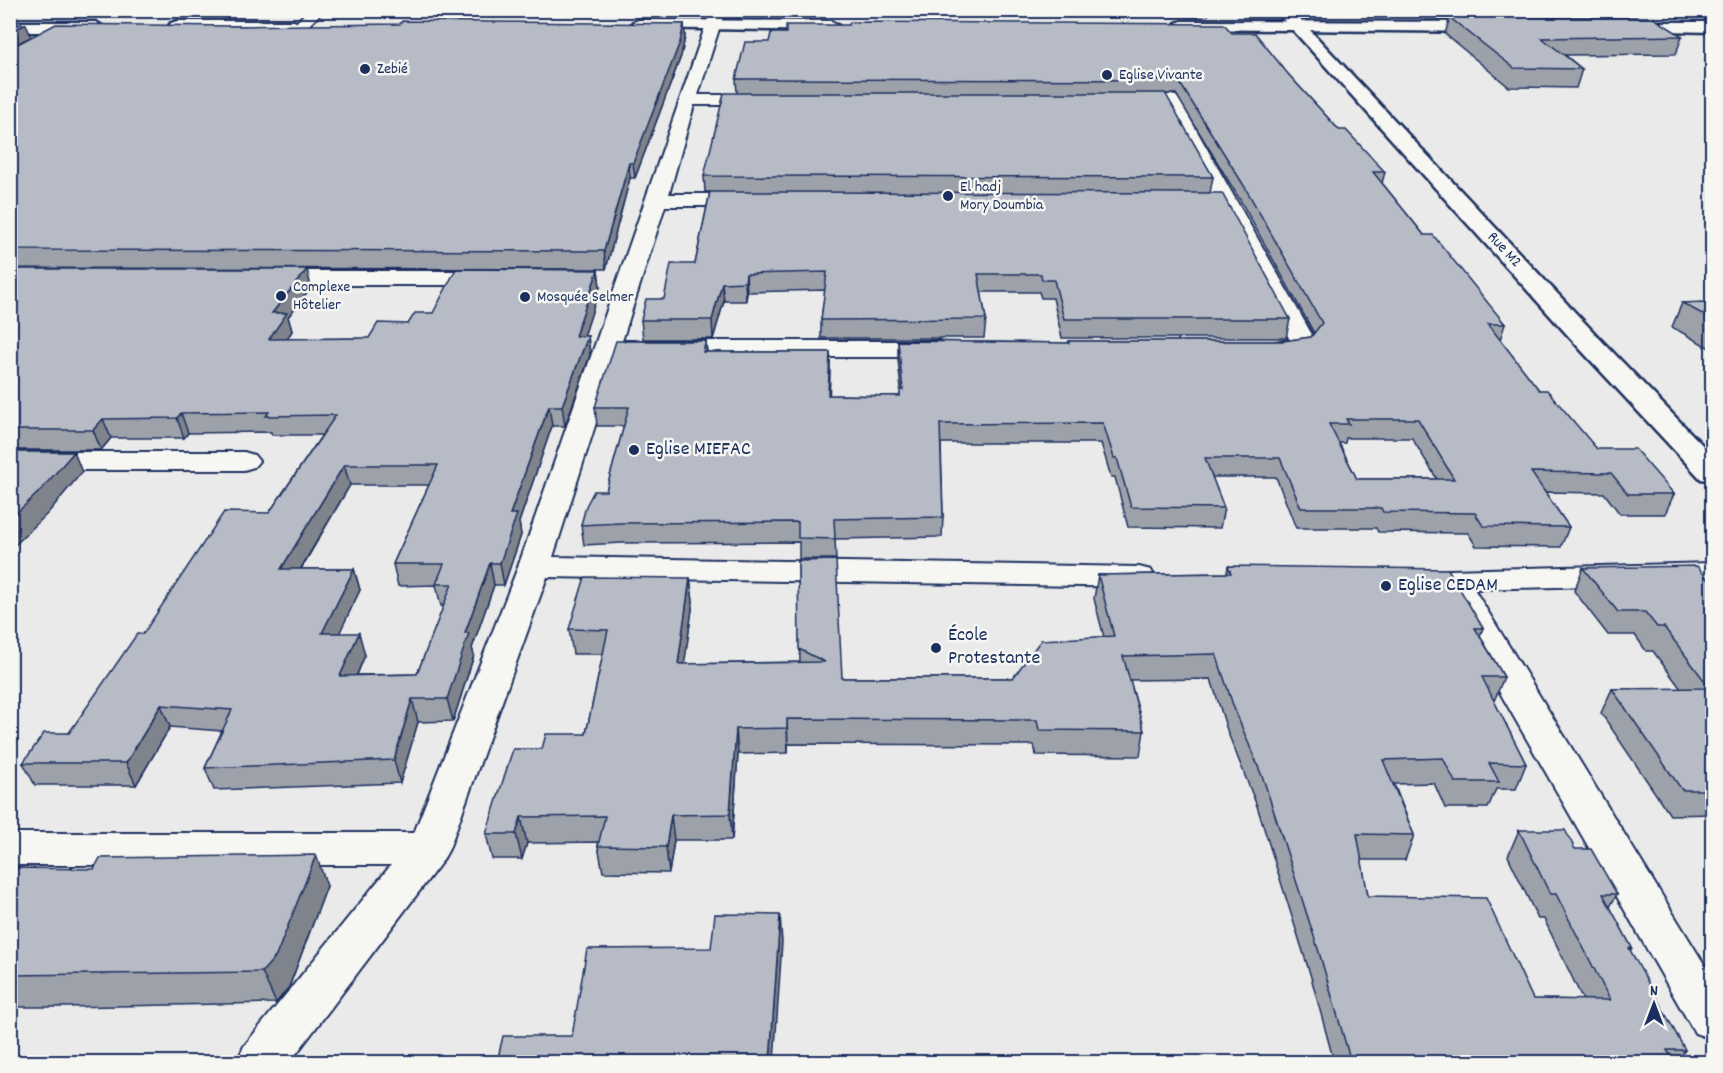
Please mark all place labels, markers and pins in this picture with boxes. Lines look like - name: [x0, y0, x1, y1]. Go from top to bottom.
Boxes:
- place label: Zebié: [377, 58, 408, 81]
- marker: Zebié: [358, 62, 372, 76]
- place label: Eglise Vivante: [1119, 64, 1203, 87]
- marker: Eglise Vivante: [1100, 68, 1114, 82]
- place label: El hadj Mory Doumbia: [960, 176, 1044, 217]
- marker: El hadj Mory Doumbia: [941, 189, 955, 203]
- place label: Complexe Hôtelier: [293, 276, 350, 317]
- place label: Mosquée Selmer: [537, 286, 634, 309]
- marker: Complexe Hôtelier: [274, 289, 288, 303]
- marker: Mosquée Selmer: [518, 290, 532, 304]
- place label: Eglise MIEFAC: [646, 436, 751, 464]
- marker: Eglise MIEFAC: [627, 443, 641, 457]
- place label: Eglise CEDAM: [1398, 572, 1498, 600]
- marker: Eglise CEDAM: [1379, 579, 1393, 593]
- place label: École Protestante: [948, 622, 1040, 673]
- marker: École Protestante: [929, 641, 943, 655]

